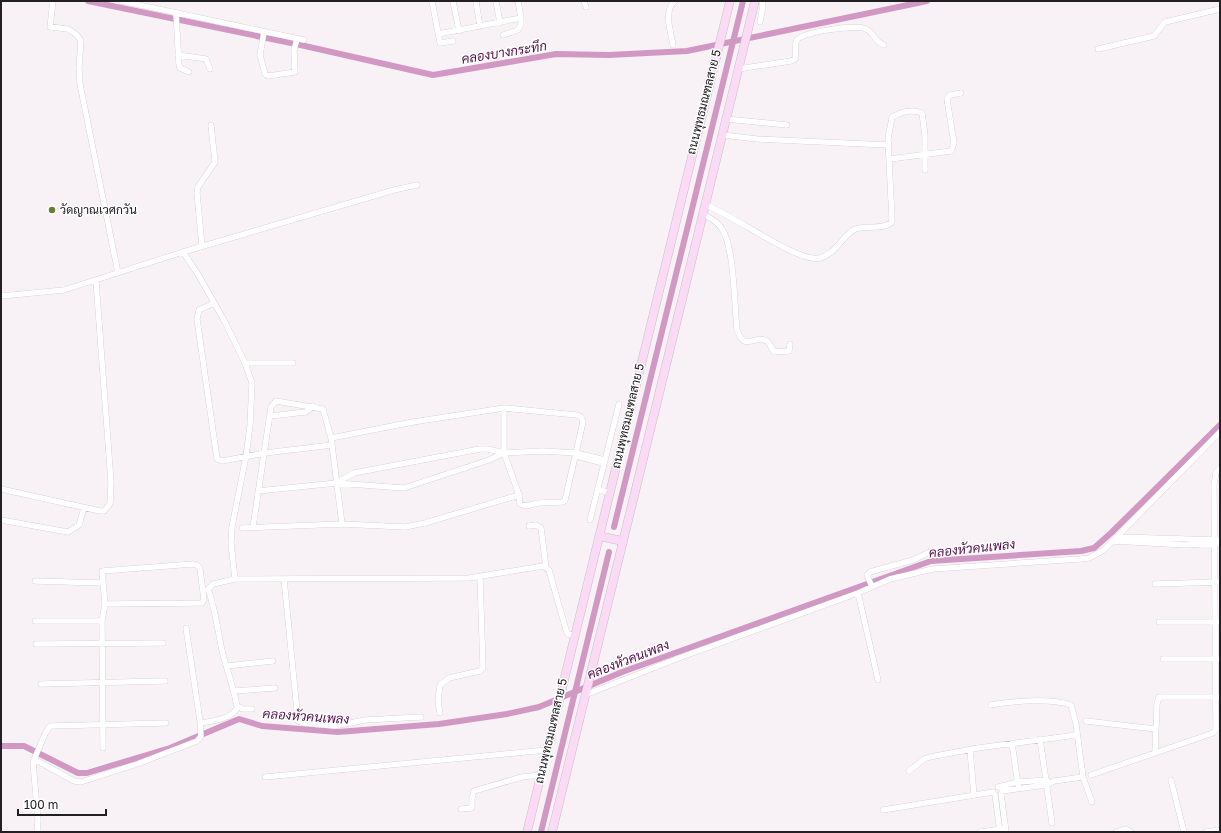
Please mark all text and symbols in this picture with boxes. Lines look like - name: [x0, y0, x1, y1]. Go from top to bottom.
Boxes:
- water label: คลองบางกระทึก: [460, 37, 548, 67]
- street label: ถนนพุทธมณฑลสาย 5: [683, 48, 726, 156]
- place label: วัดญาณเวศกวัน: [60, 202, 137, 217]
- marker: วัดญาณเวศกวัน: [47, 205, 57, 215]
- street label: ถนนพุทธมณฑลสาย 5: [608, 362, 649, 470]
- water label: คลองหัวคนเพลง: [928, 535, 1016, 560]
- water label: คลองหัวคนเพลง: [585, 636, 671, 682]
- street label: ถนนพุทธมณฑลสาย 5: [531, 677, 572, 785]
- water label: คลองหัวคนเพลง: [262, 705, 350, 727]
- scale bar: [18, 791, 106, 817]
- text: 100 m: [24, 797, 58, 812]

